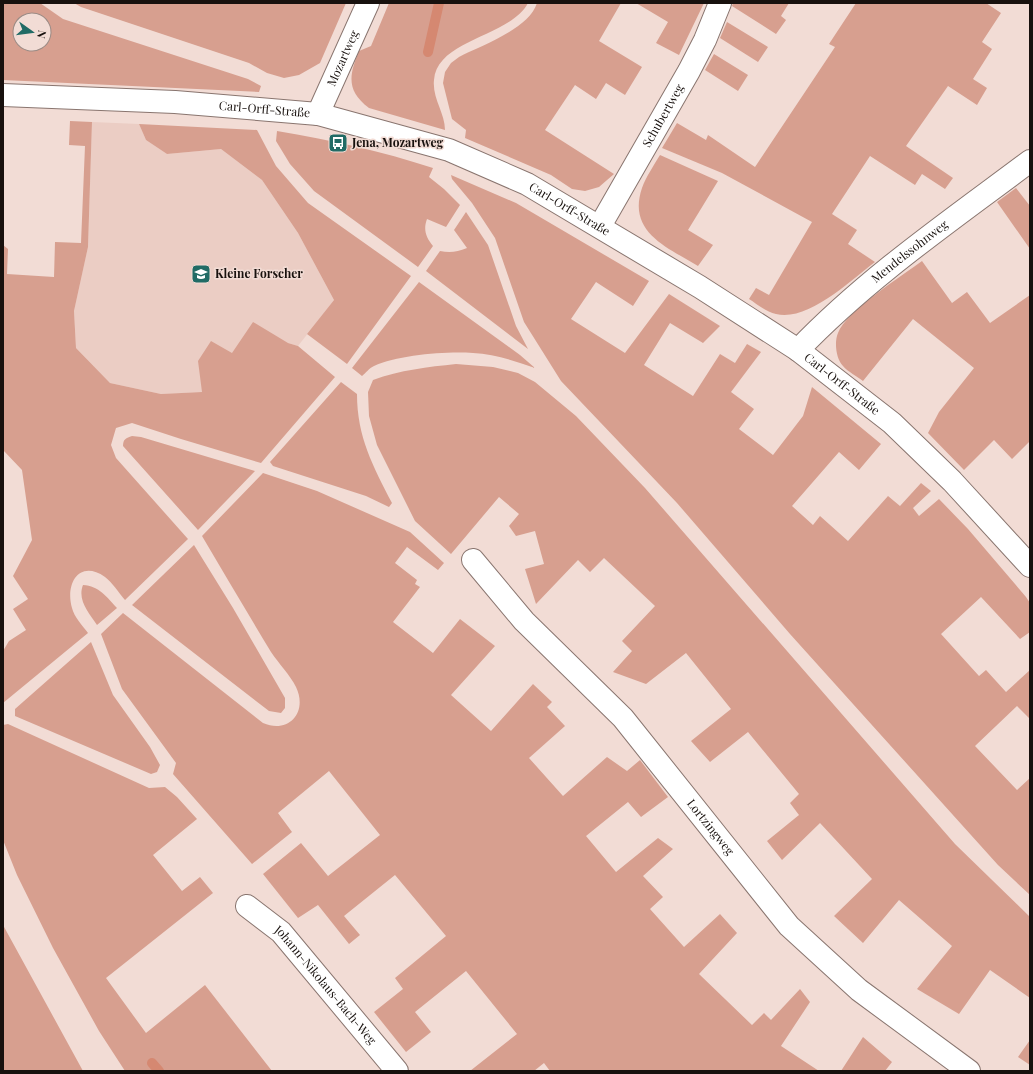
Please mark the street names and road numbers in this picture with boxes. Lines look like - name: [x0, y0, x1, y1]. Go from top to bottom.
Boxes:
- street label: Mozartweg: [323, 27, 362, 88]
- street label: Schubertweg: [638, 80, 687, 150]
- street label: Carl-Orff-Straße: [218, 97, 311, 120]
- street label: Carl-Orff-Straße: [526, 178, 613, 239]
- street label: Mendelssohnweg: [868, 216, 951, 286]
- street label: Carl-Orff-Straße: [801, 349, 884, 418]
- street label: Lortzingweg: [684, 795, 739, 859]
- street label: Johann-Nikolaus-Bach-Weg: [271, 921, 381, 1048]

